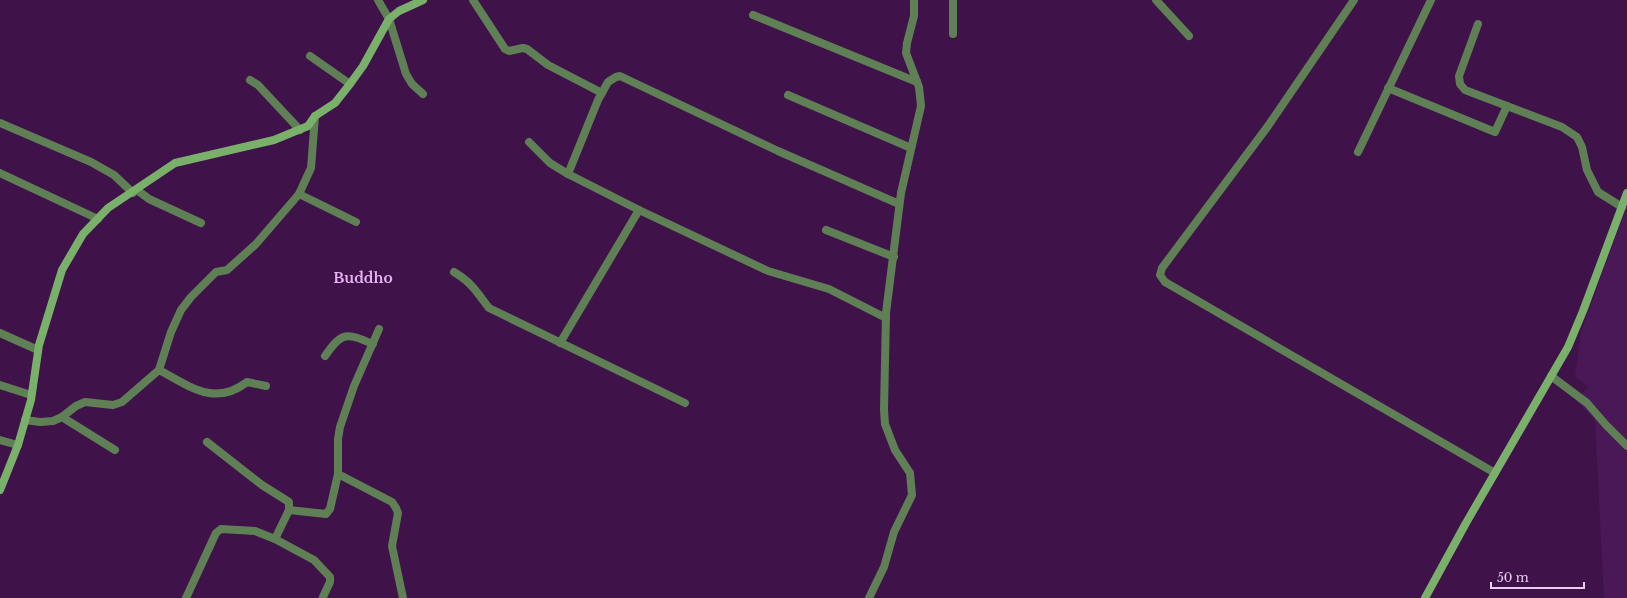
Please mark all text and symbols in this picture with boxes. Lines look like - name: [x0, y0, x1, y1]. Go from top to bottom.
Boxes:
- district label: Buddho: [333, 269, 393, 287]
- scale bar: [1491, 564, 1584, 590]
- text: 50 m: [1497, 570, 1529, 585]

